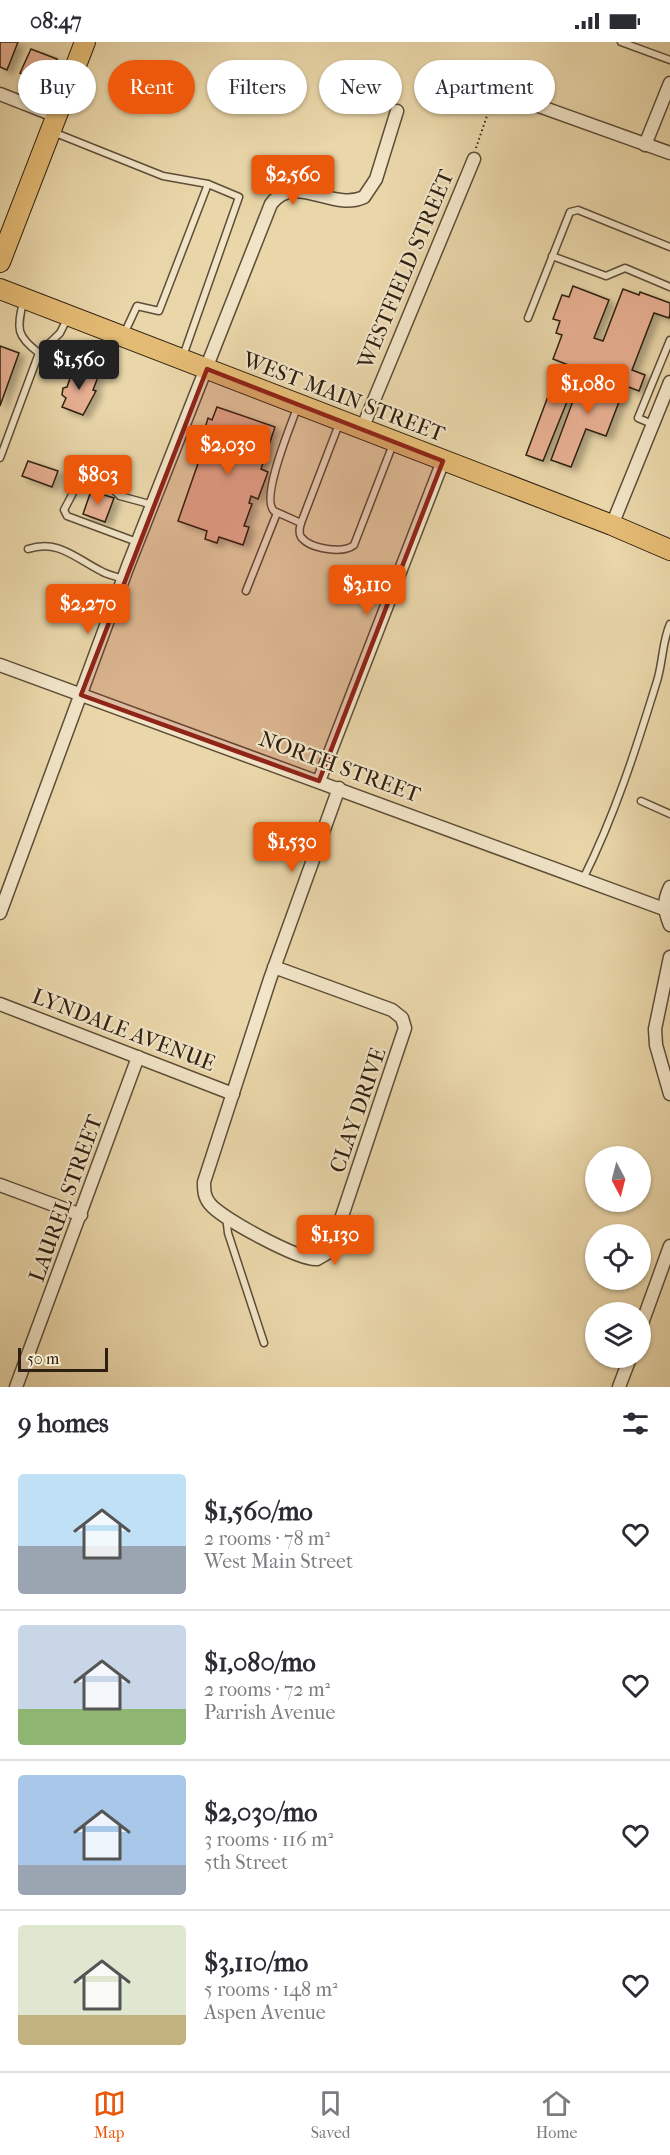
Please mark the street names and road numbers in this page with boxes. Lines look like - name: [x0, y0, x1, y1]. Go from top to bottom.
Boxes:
- street label: WESTFIELD STREET: [352, 165, 460, 374]
- street label: WEST MAIN STREET: [238, 346, 449, 448]
- street label: NORTH STREET: [255, 726, 425, 809]
- street label: LYNDALE AVENUE: [28, 983, 219, 1077]
- street label: CLAY DRIVE: [324, 1044, 391, 1176]
- street label: LAUREL STREET: [24, 1110, 109, 1285]

